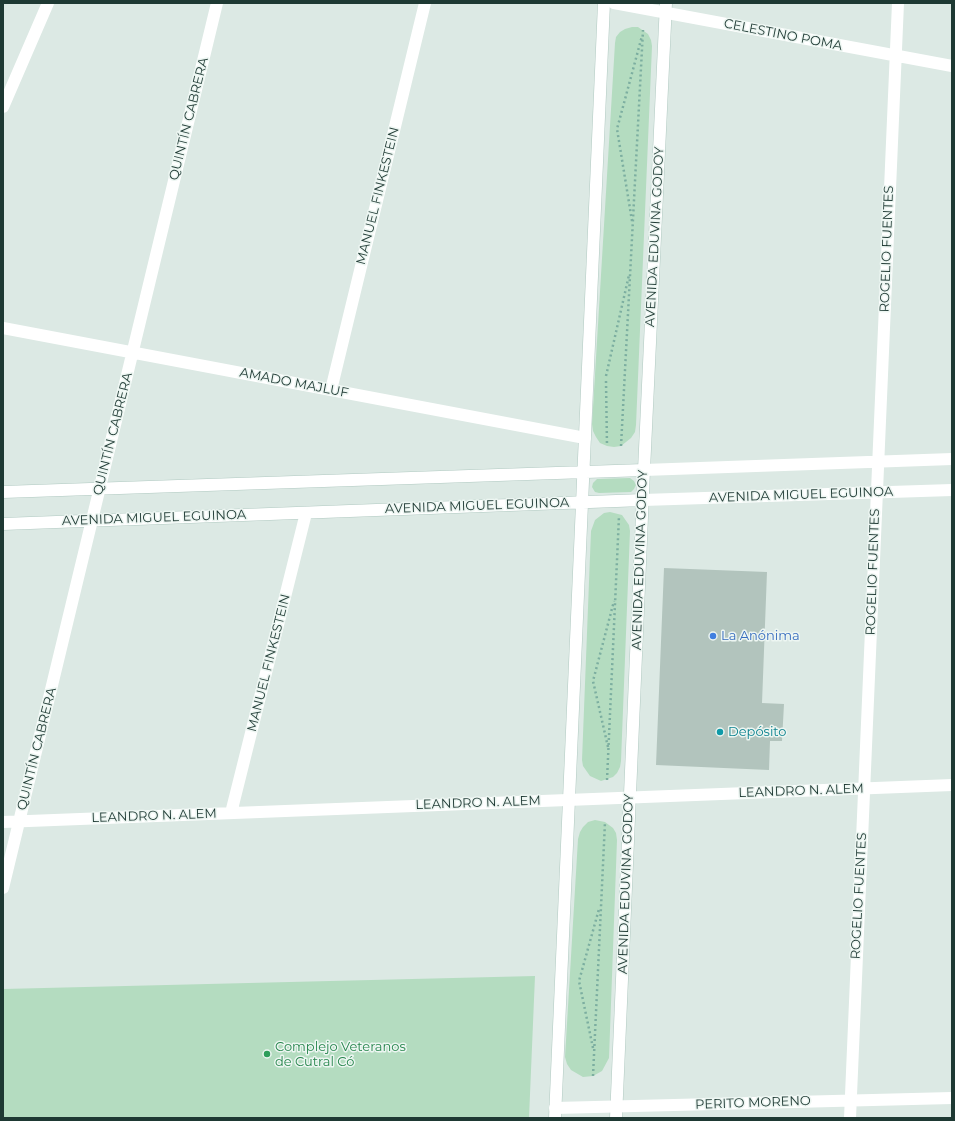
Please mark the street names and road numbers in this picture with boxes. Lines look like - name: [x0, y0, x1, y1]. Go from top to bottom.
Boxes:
- street label: CELESTINO POMA: [722, 16, 844, 54]
- street label: QUINTÍN CABRERA: [166, 56, 212, 182]
- street label: MANUEL FINKESTEIN: [353, 125, 403, 267]
- street label: AVENIDA EDUVINA GODOY: [642, 146, 668, 328]
- street label: ROGELIO FUENTES: [877, 185, 897, 313]
- street label: AMADO MAJLUF: [238, 365, 350, 401]
- street label: QUINTÍN CABRERA: [90, 371, 136, 497]
- street label: AVENIDA EDUVINA GODOY: [629, 470, 651, 650]
- street label: AVENIDA MIGUEL EGUINOA: [709, 484, 893, 506]
- street label: AVENIDA MIGUEL EGUINOA: [385, 495, 569, 517]
- street label: AVENIDA MIGUEL EGUINOA: [62, 507, 246, 529]
- street label: ROGELIO FUENTES: [863, 508, 883, 636]
- street label: MANUEL FINKESTEIN: [244, 592, 294, 734]
- street label: QUINTÍN CABRERA: [14, 686, 60, 812]
- street label: LEANDRO N. ALEM: [738, 781, 864, 801]
- street label: LEANDRO N. ALEM: [415, 793, 541, 813]
- street label: AVENIDA EDUVINA GODOY: [615, 794, 637, 974]
- street label: LEANDRO N. ALEM: [91, 806, 217, 826]
- street label: ROGELIO FUENTES: [848, 832, 870, 960]
- street label: PERITO MORENO: [695, 1093, 811, 1113]

